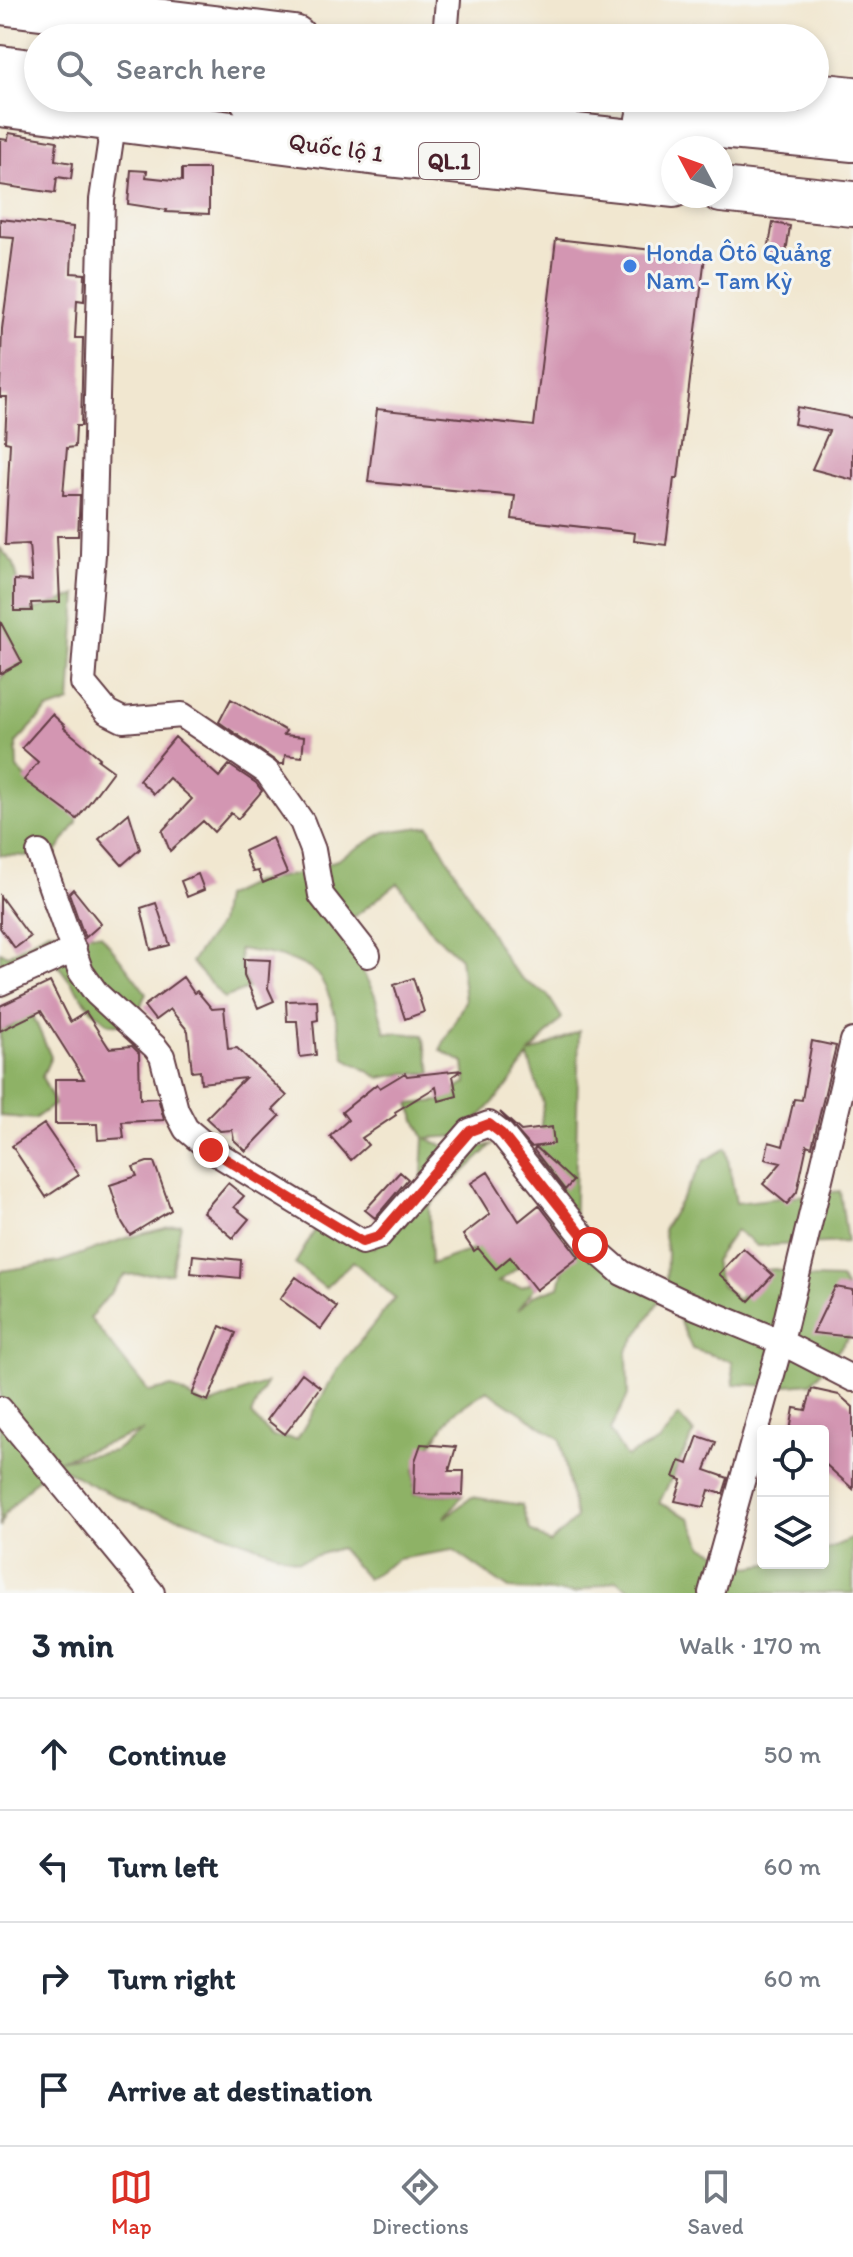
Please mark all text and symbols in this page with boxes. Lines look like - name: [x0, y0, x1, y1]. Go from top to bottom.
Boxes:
- search box: [24, 24, 829, 112]
- icon: search: [52, 46, 96, 90]
- text: Search here: [116, 50, 266, 87]
- street label: Quốc lộ 1: [287, 126, 385, 168]
- north arrow: [661, 136, 733, 208]
- road number: QL.1: [419, 143, 479, 179]
- place label: Honda Ôtô Quảng Nam - Tam Kỳ: [646, 238, 832, 295]
- marker: Honda Ôtô Quảng Nam - Tam Kỳ: [621, 257, 639, 275]
- route end: [193, 1132, 229, 1168]
- route start: [572, 1227, 608, 1263]
- map controls: [757, 1425, 829, 1569]
- button: locate: [757, 1425, 829, 1497]
- button: layers: [757, 1497, 829, 1569]
- text: 3 min: [32, 1625, 114, 1666]
- text: Walk · 170 m: [679, 1629, 821, 1661]
- icon: ahead: [32, 1732, 76, 1776]
- text: Continue: [108, 1736, 227, 1773]
- text: 50 m: [764, 1738, 821, 1770]
- icon: left: [32, 1844, 76, 1888]
- text: Turn left: [108, 1848, 219, 1885]
- text: 60 m: [764, 1850, 821, 1882]
- icon: right: [32, 1956, 76, 2000]
- text: Turn right: [108, 1960, 236, 1997]
- text: 60 m: [764, 1962, 821, 1994]
- icon: arrive: [32, 2068, 76, 2112]
- text: Arrive at destination: [108, 2072, 372, 2109]
- tab: Map: [109, 2165, 153, 2240]
- tab: Directions: [372, 2165, 469, 2240]
- tab: Saved: [687, 2165, 744, 2240]

